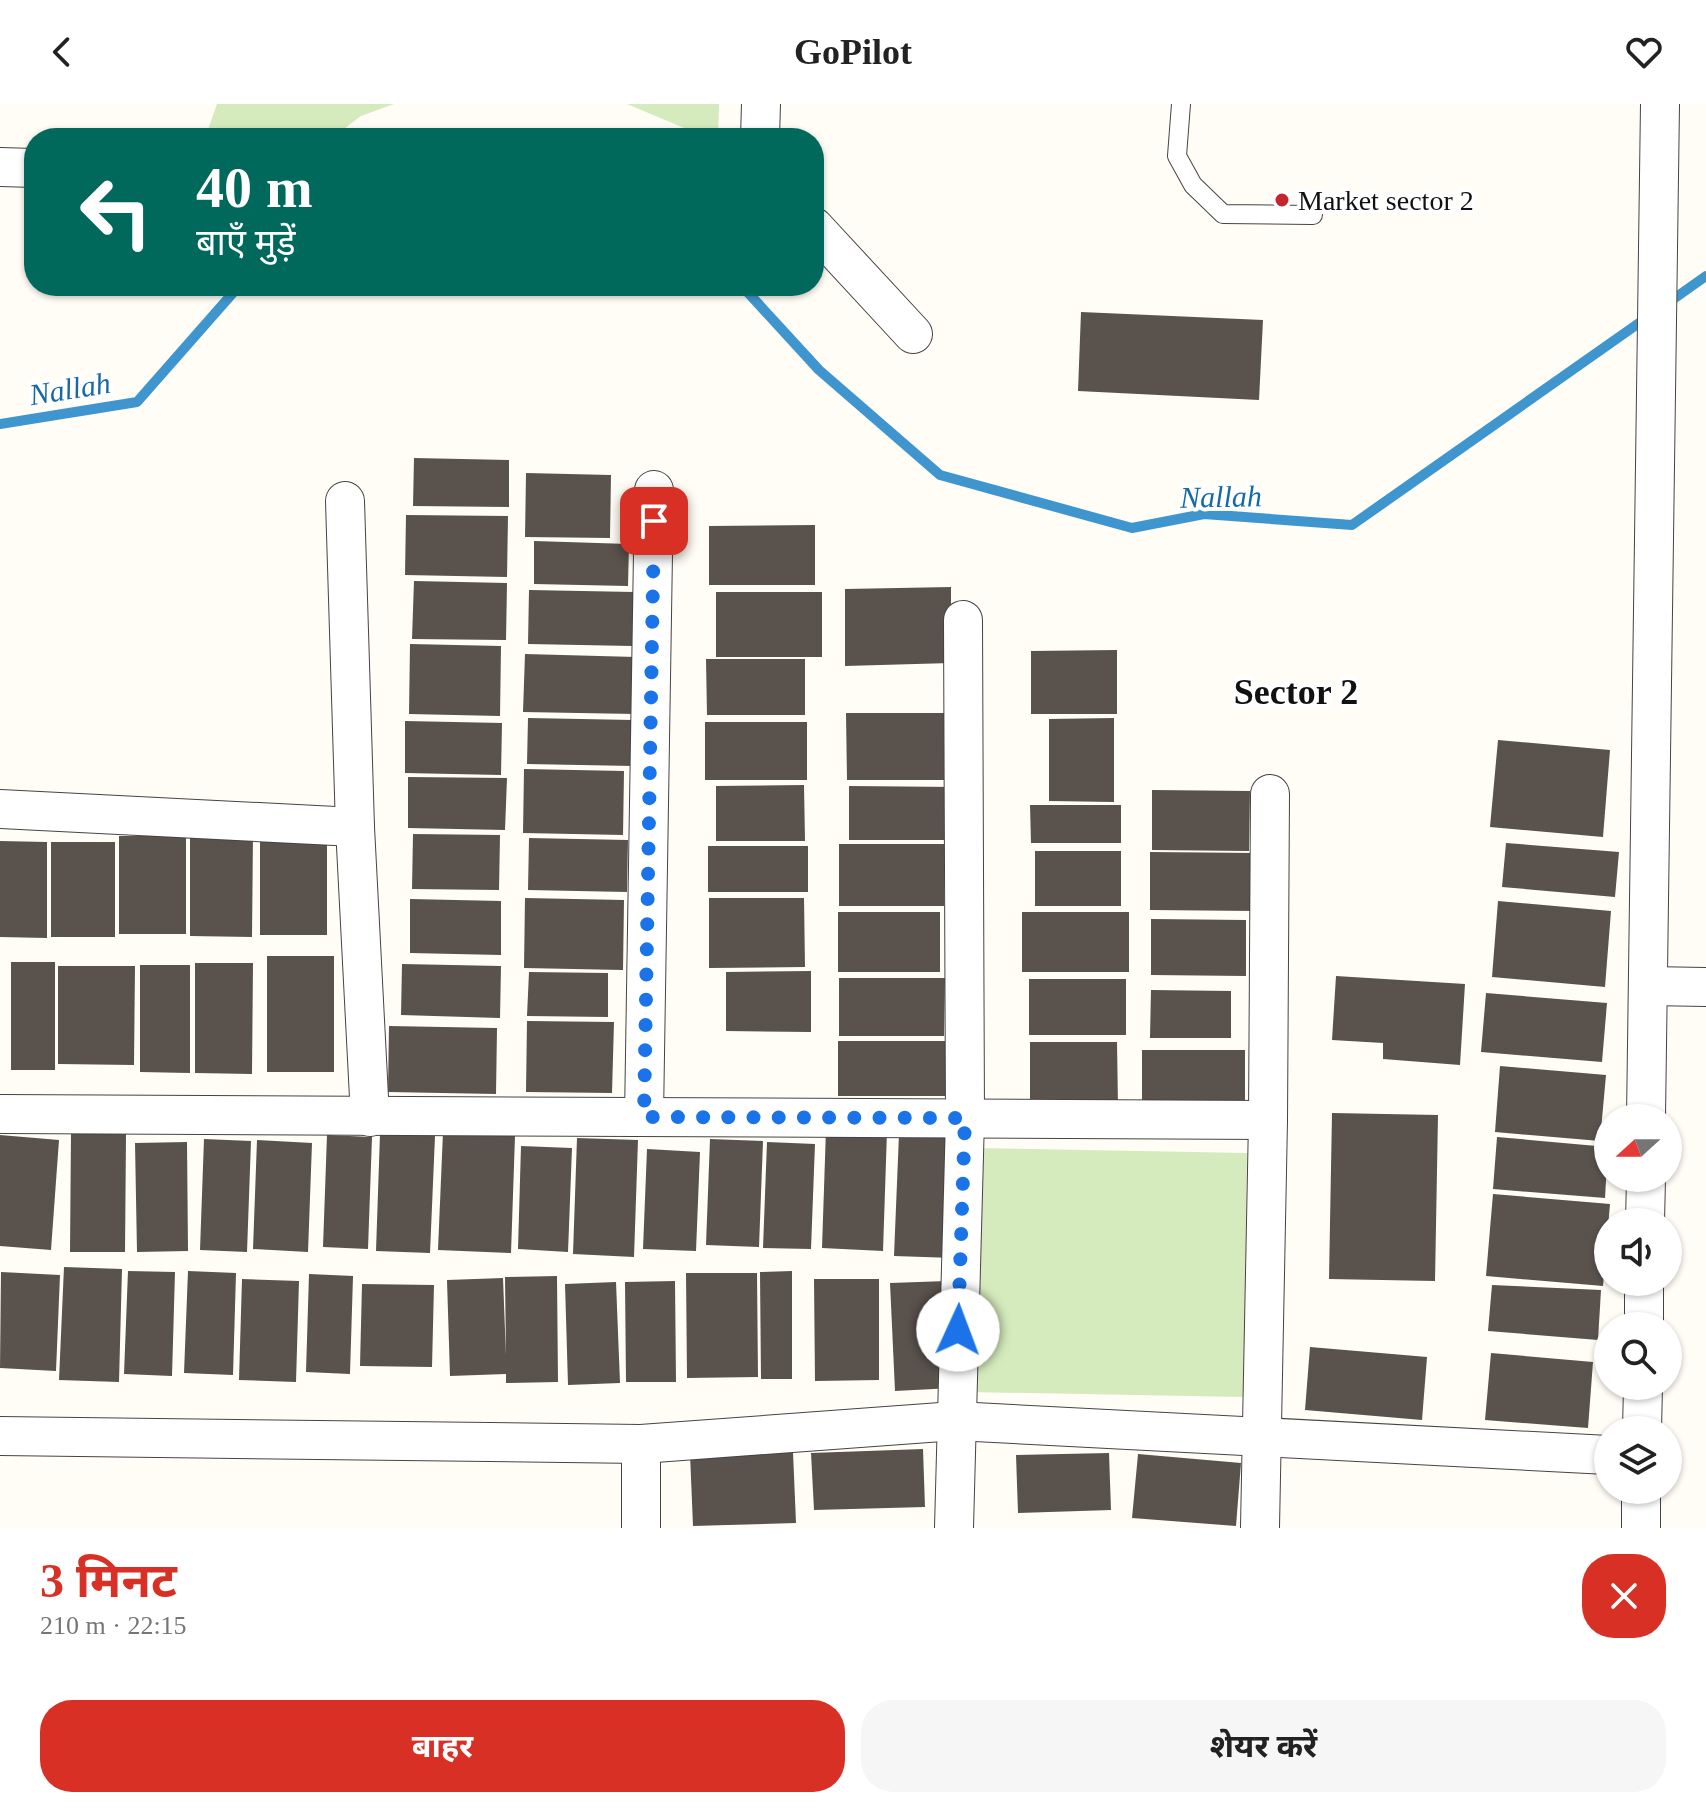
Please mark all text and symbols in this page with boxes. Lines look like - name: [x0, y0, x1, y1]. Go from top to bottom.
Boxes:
- icon: back: [40, 30, 84, 74]
- icon: heart: [1622, 30, 1666, 74]
- text: GoPilot: [794, 32, 912, 72]
- text: 40 m: [196, 157, 313, 219]
- icon: left: [64, 160, 168, 264]
- place label: Market sector 2: [1298, 185, 1474, 216]
- marker: Market sector 2: [1273, 191, 1291, 209]
- text: बाएँ मुड़ें: [196, 223, 296, 263]
- water label: Nallah: [26, 366, 113, 411]
- water label: Nallah: [1179, 479, 1262, 514]
- pin: [620, 487, 688, 555]
- icon: arrive: [632, 499, 676, 543]
- district label: Sector 2: [1234, 672, 1358, 712]
- north arrow: [1594, 1104, 1682, 1192]
- map controls: [1594, 1104, 1682, 1504]
- button: sound: [1594, 1208, 1682, 1296]
- position arrow: [916, 1288, 1000, 1372]
- button: search: [1594, 1312, 1682, 1400]
- button: layers: [1594, 1416, 1682, 1504]
- text: 3 मिनट: [40, 1554, 177, 1607]
- button: close: [1582, 1554, 1666, 1638]
- text: 210 m · 22:15: [40, 1611, 187, 1640]
- button: बाहर: [40, 1700, 845, 1792]
- button: शेयर करें: [861, 1700, 1666, 1792]

